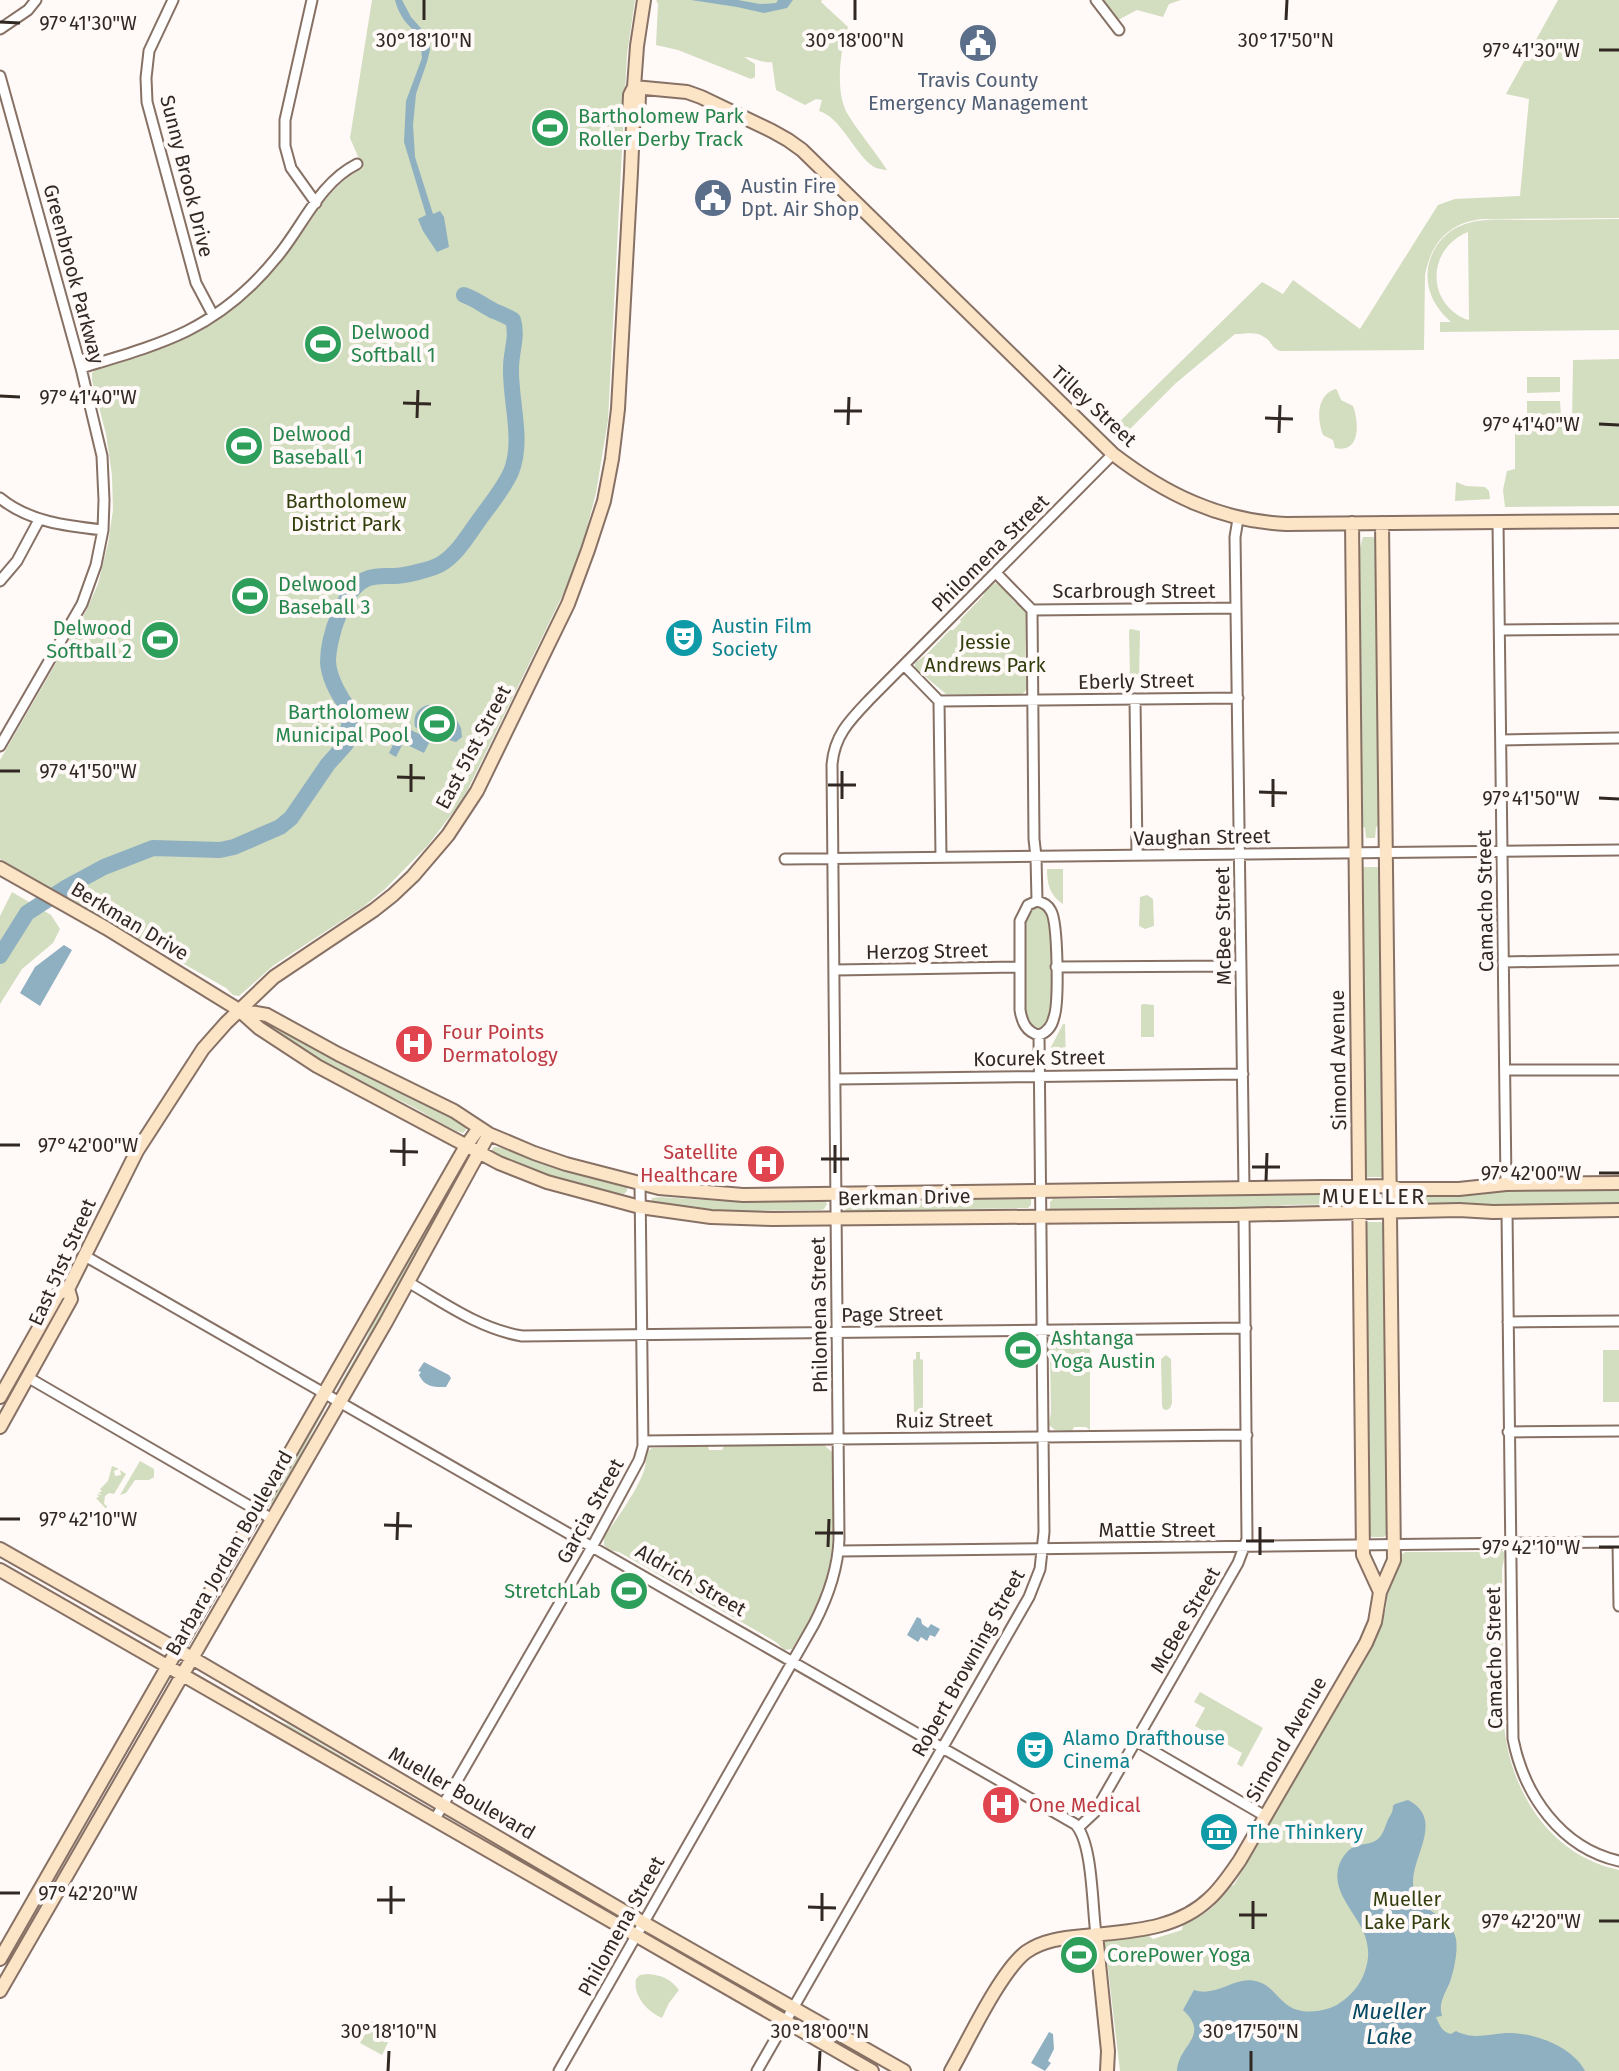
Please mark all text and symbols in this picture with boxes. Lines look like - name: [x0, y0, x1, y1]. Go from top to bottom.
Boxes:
- text: 97°41'30"W: [39, 11, 137, 35]
- public building icon: Travis County Emergency Management: [957, 22, 999, 64]
- text: 30°18'10"N: [376, 28, 472, 52]
- text: 30°18'00"N: [806, 28, 904, 52]
- text: 30°17'50"N: [1238, 28, 1334, 52]
- text: 97°41'30"W: [1482, 38, 1580, 62]
- place label: Travis County Emergency Management: [868, 68, 1089, 115]
- street label: Sunny Brook Drive: [155, 93, 219, 259]
- place label: Bartholomew Park Roller Derby Track: [578, 104, 745, 151]
- sports icon: Bartholomew Park Roller Derby Track: [529, 107, 571, 149]
- place label: Austin Fire Dpt. Air Shop: [741, 174, 859, 221]
- public building icon: Austin Fire Dpt. Air Shop: [692, 177, 734, 219]
- street label: Greenbrook Parkway: [38, 182, 110, 367]
- place label: Delwood Softball 1: [351, 320, 436, 367]
- sports icon: Delwood Softball 1: [302, 323, 344, 365]
- street label: Tilley Street: [1046, 360, 1142, 452]
- text: 97°41'40"W: [39, 385, 137, 409]
- text: 97°41'40"W: [1482, 412, 1580, 436]
- place label: Delwood Baseball 1: [272, 422, 363, 469]
- sports icon: Delwood Baseball 1: [223, 425, 265, 467]
- park label: Bartholomew District Park: [285, 489, 407, 536]
- street label: Philomena Street: [926, 489, 1054, 617]
- place label: Delwood Baseball 3: [278, 572, 370, 619]
- sports icon: Delwood Baseball 3: [229, 575, 271, 617]
- street label: Scarbrough Street: [1053, 579, 1216, 603]
- place label: Austin Film Society: [712, 614, 812, 661]
- place label: Delwood Softball 2: [46, 616, 132, 663]
- theatre icon: Austin Film Society: [663, 617, 705, 659]
- sports icon: Delwood Softball 2: [139, 619, 181, 661]
- park label: Jessie Andrews Park: [924, 630, 1047, 677]
- street label: Eberly Street: [1078, 668, 1195, 694]
- street label: East 51st Street: [430, 680, 516, 813]
- place label: Bartholomew Municipal Pool: [275, 700, 409, 747]
- sports icon: Bartholomew Municipal Pool: [416, 703, 458, 745]
- text: 97°41'50"W: [39, 759, 137, 783]
- text: 97°41'50"W: [1482, 786, 1580, 810]
- street label: Vaughan Street: [1133, 824, 1272, 850]
- street label: Camacho Street: [1472, 829, 1498, 972]
- street label: McBee Street: [1210, 866, 1236, 986]
- street label: Berkman Drive: [67, 876, 193, 966]
- street label: Herzog Street: [866, 938, 989, 964]
- street label: Simond Avenue: [1325, 989, 1351, 1131]
- place label: Four Points Dermatology: [442, 1020, 558, 1067]
- hospital icon: Four Points Dermatology: [393, 1023, 435, 1065]
- street label: Kocurek Street: [973, 1045, 1106, 1071]
- text: 97°42'00"W: [38, 1133, 139, 1157]
- place label: Satellite Healthcare: [640, 1140, 738, 1187]
- hospital icon: Satellite Healthcare: [745, 1143, 787, 1185]
- text: 97°42'00"W: [1481, 1161, 1582, 1185]
- district label: MUELLER: [1322, 1183, 1426, 1210]
- street label: Berkman Drive: [837, 1184, 971, 1210]
- street label: East 51st Street: [23, 1194, 101, 1329]
- street label: Philomena Street: [806, 1236, 832, 1393]
- street label: Page Street: [841, 1301, 944, 1327]
- place label: Ashtanga Yoga Austin: [1051, 1326, 1156, 1373]
- sports icon: Ashtanga Yoga Austin: [1002, 1329, 1044, 1371]
- street label: Ruiz Street: [895, 1407, 994, 1433]
- street label: Barbara Jordan Boulevard: [160, 1446, 298, 1660]
- street label: Garcia Street: [551, 1454, 629, 1568]
- text: 97°42'10"W: [39, 1507, 138, 1531]
- street label: Mattie Street: [1099, 1518, 1216, 1542]
- text: 97°42'10"W: [1482, 1535, 1581, 1559]
- street label: Aldrich Street: [632, 1539, 751, 1622]
- street label: McBee Street: [1145, 1562, 1225, 1677]
- street label: Robert Browning Street: [906, 1564, 1030, 1761]
- sports icon: StretchLab: [608, 1570, 650, 1612]
- place label: StretchLab: [504, 1579, 601, 1603]
- street label: Camacho Street: [1481, 1586, 1507, 1729]
- street label: Simond Avenue: [1240, 1672, 1332, 1806]
- place label: Alamo Drafthouse Cinema: [1063, 1726, 1225, 1773]
- theatre icon: Alamo Drafthouse Cinema: [1014, 1729, 1056, 1771]
- street label: Mueller Boulevard: [384, 1741, 540, 1845]
- hospital icon: One Medical: [980, 1784, 1022, 1826]
- place label: One Medical: [1029, 1793, 1141, 1817]
- museum icon: The Thinkery: [1198, 1811, 1240, 1853]
- place label: The Thinkery: [1247, 1820, 1363, 1844]
- street label: Philomena Street: [573, 1851, 670, 2000]
- text: 97°42'20"W: [38, 1881, 138, 1905]
- park label: Mueller Lake Park: [1364, 1887, 1451, 1934]
- text: 97°42'20"W: [1481, 1909, 1581, 1933]
- sports icon: CorePower Yoga: [1058, 1934, 1100, 1976]
- place label: CorePower Yoga: [1107, 1943, 1251, 1967]
- water label: Mueller Lake: [1352, 1998, 1426, 2050]
- text: 30°18'10"N: [341, 2019, 437, 2043]
- text: 30°18'00"N: [771, 2019, 869, 2043]
- text: 30°17'50"N: [1203, 2019, 1299, 2043]

